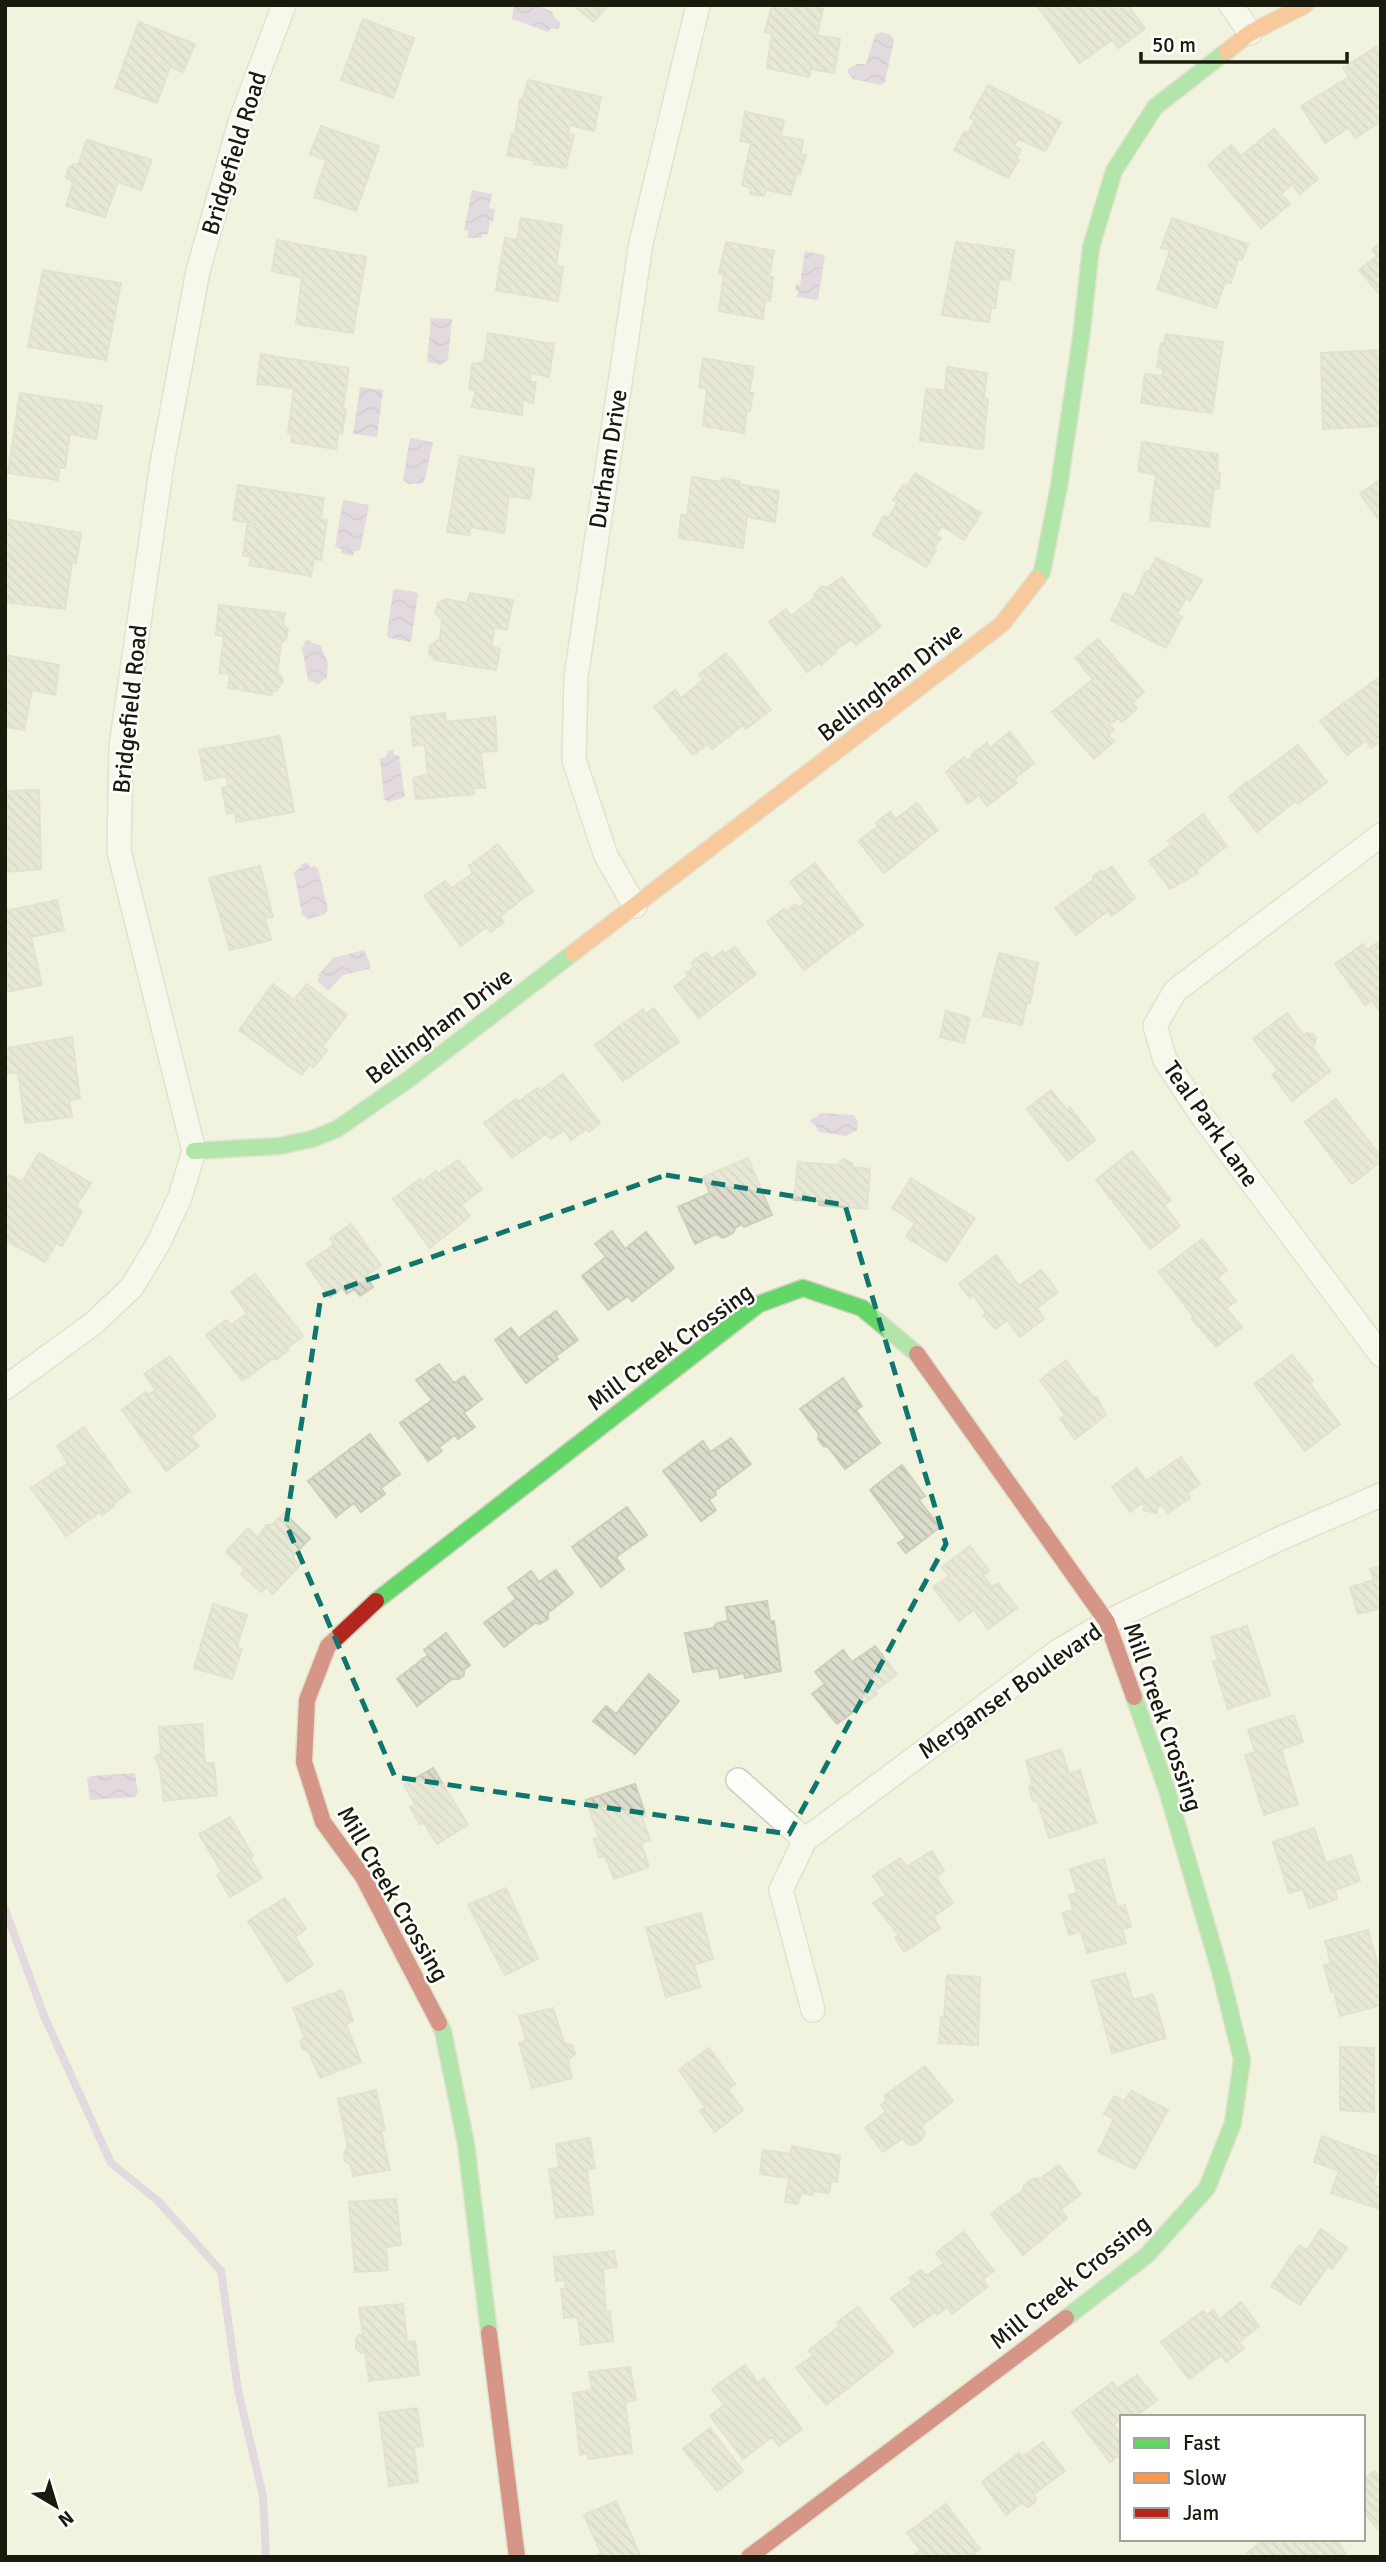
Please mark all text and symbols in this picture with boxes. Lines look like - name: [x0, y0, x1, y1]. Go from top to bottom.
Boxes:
- scale bar: [1141, 21, 1348, 65]
- text: 50 m: [1152, 32, 1196, 58]
- street label: Bridgefield Road: [195, 68, 273, 238]
- street label: Durham Drive: [582, 387, 634, 531]
- street label: Bellingham Drive: [811, 616, 969, 748]
- street label: Bridgefield Road: [106, 623, 154, 795]
- street label: Bellingham Drive: [360, 961, 518, 1091]
- street label: Teal Park Lane: [1156, 1055, 1266, 1193]
- street label: Mill Creek Crossing: [581, 1277, 759, 1417]
- street label: Merganser Boulevard: [912, 1616, 1108, 1766]
- street label: Mill Creek Crossing: [1117, 1619, 1209, 1815]
- street label: Mill Creek Crossing: [331, 1801, 455, 1987]
- street label: Mill Creek Crossing: [984, 2208, 1156, 2356]
- legend: [1120, 2415, 1365, 2541]
- text: Fast: [1183, 2430, 1220, 2456]
- text: Slow: [1183, 2465, 1227, 2491]
- north arrow: [21, 2471, 91, 2541]
- text: Jam: [1183, 2500, 1219, 2526]
- text: N: [53, 2505, 78, 2532]

